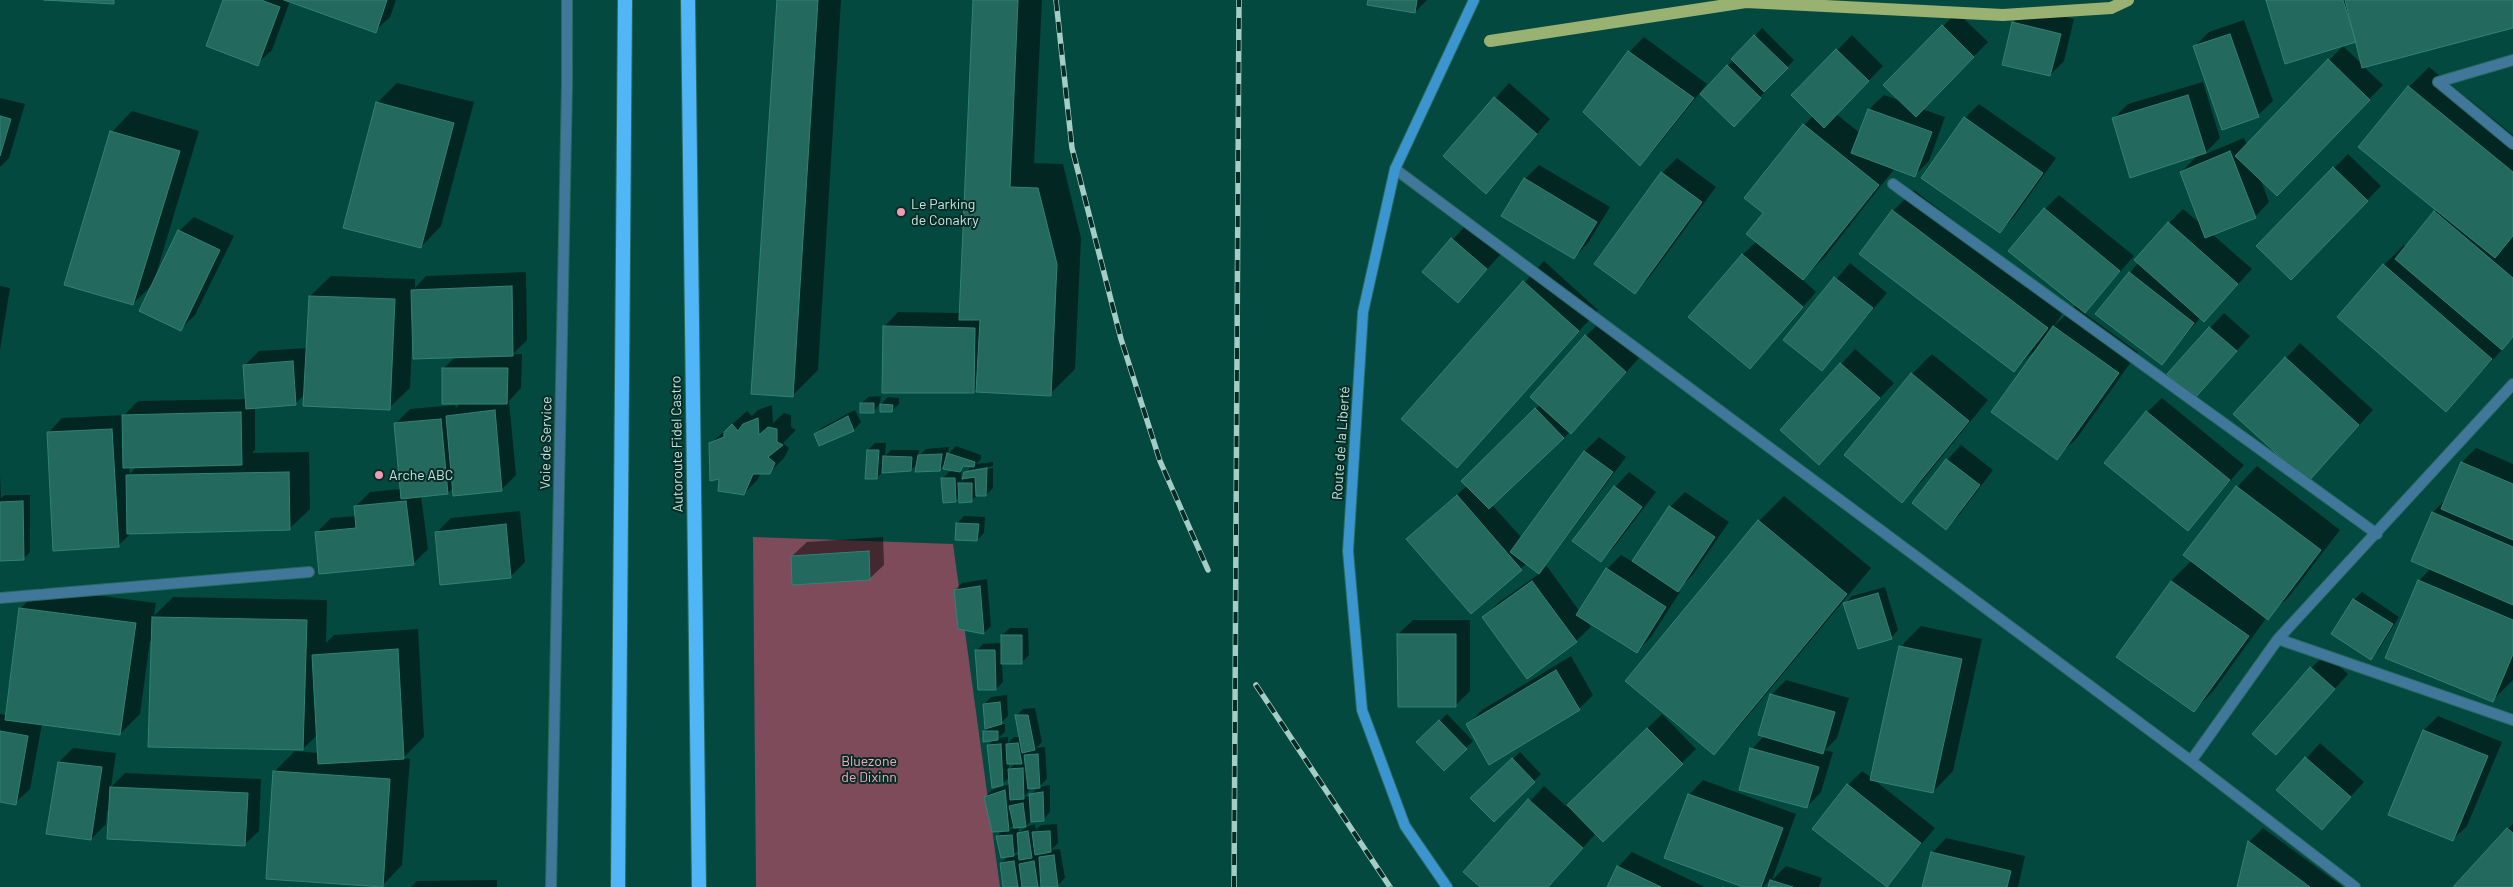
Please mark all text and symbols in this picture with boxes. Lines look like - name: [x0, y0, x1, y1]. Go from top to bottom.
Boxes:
- place label: Le Parking de Conakry: [911, 196, 979, 228]
- marker: Le Parking de Conakry: [895, 206, 907, 218]
- street label: Autoroute Fidel Castro: [667, 376, 687, 512]
- street label: Route de la Liberté: [1329, 386, 1353, 500]
- street label: Voie de Service: [537, 396, 555, 490]
- place label: Arche ABC: [389, 467, 453, 483]
- marker: Arche ABC: [373, 469, 385, 481]
- park label: Bluezone de Dixinn: [841, 753, 897, 786]

